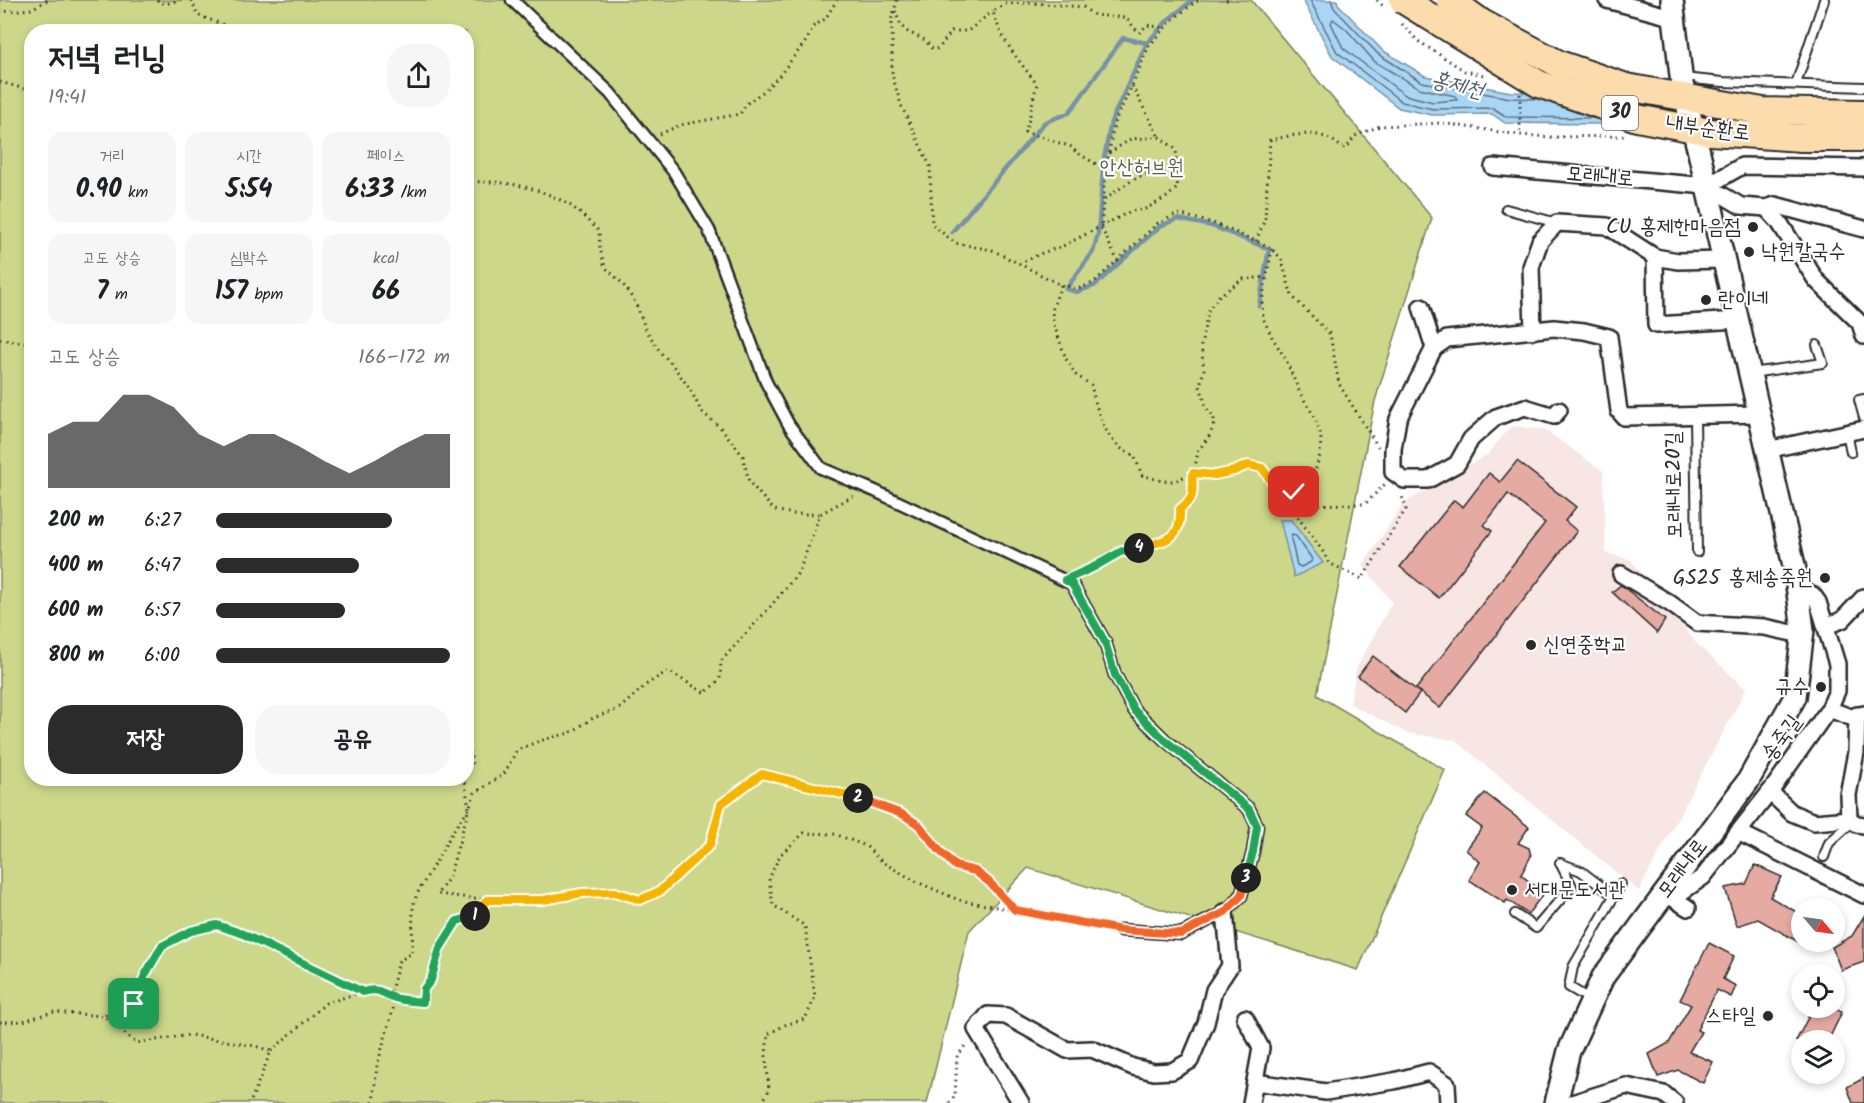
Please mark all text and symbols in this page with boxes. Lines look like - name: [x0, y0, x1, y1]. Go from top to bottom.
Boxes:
- text: 저녁 러닝: [48, 33, 167, 86]
- button: share: [387, 44, 450, 107]
- water label: 홍제천: [1427, 63, 1489, 110]
- text: 19:41: [48, 82, 86, 114]
- road number: 30: [1602, 96, 1638, 130]
- street label: 내부순환로: [1664, 107, 1752, 151]
- text: 거리: [99, 144, 125, 169]
- text: 시간: [236, 144, 262, 169]
- text: 페이스: [367, 144, 405, 169]
- park label: 안산허브원: [1100, 152, 1184, 185]
- street label: 모래내로: [1565, 158, 1635, 196]
- text: 0.90: [76, 169, 122, 211]
- text: 5:54: [226, 169, 272, 211]
- text: 6:33: [345, 169, 394, 211]
- text: km: [122, 180, 148, 205]
- text: /km: [394, 180, 427, 205]
- place label: CU 홍제한마음점: [1606, 211, 1741, 244]
- marker: CU 홍제한마음점: [1746, 220, 1760, 234]
- place label: 낙원칼국수: [1761, 236, 1846, 269]
- marker: 낙원칼국수: [1742, 245, 1756, 259]
- text: 고도 상승: [83, 246, 141, 271]
- text: 심박수: [230, 246, 268, 271]
- text: kcal: [373, 246, 399, 271]
- text: 7: [96, 271, 109, 313]
- text: 157: [215, 271, 248, 313]
- text: 66: [372, 271, 400, 313]
- text: m: [109, 282, 128, 307]
- text: bpm: [248, 282, 283, 307]
- place label: 란이네: [1718, 284, 1769, 317]
- marker: 란이네: [1699, 293, 1713, 307]
- text: 고도 상승: [48, 342, 120, 374]
- text: 166–172 m: [358, 342, 450, 374]
- street label: 모래내로20길: [1658, 431, 1692, 539]
- pin: [1268, 466, 1319, 517]
- icon: check: [1277, 475, 1310, 508]
- text: 200 m: [48, 505, 104, 537]
- text: 6:27: [144, 505, 181, 537]
- pin: 4: [1124, 533, 1154, 563]
- text: 4: [1135, 535, 1143, 560]
- text: 400 m: [48, 550, 104, 582]
- text: 6:47: [144, 550, 180, 582]
- place label: GS25 홍제송죽원: [1673, 562, 1813, 595]
- marker: GS25 홍제송죽원: [1818, 571, 1832, 585]
- text: 600 m: [48, 595, 103, 627]
- text: 6:57: [144, 595, 180, 627]
- place label: 신연중학교: [1543, 629, 1628, 662]
- marker: 신연중학교: [1524, 638, 1538, 652]
- text: 800 m: [48, 640, 104, 672]
- text: 6:00: [144, 640, 180, 672]
- place label: 규수: [1775, 671, 1809, 704]
- marker: 규수: [1814, 680, 1828, 694]
- button: 저장: [48, 705, 243, 774]
- button: 공유: [255, 705, 450, 774]
- street label: 송죽길: [1754, 708, 1810, 768]
- pin: 2: [843, 783, 873, 813]
- text: 2: [853, 785, 863, 810]
- street label: 모래내로: [1649, 832, 1717, 906]
- pin: 3: [1231, 863, 1261, 893]
- text: 3: [1242, 865, 1250, 890]
- place label: 서대문도서관: [1524, 874, 1625, 907]
- marker: 서대문도서관: [1505, 883, 1519, 897]
- north arrow: [1791, 898, 1845, 952]
- map controls: [1791, 898, 1845, 1084]
- pin: 1: [460, 901, 490, 931]
- text: 1: [473, 903, 477, 928]
- button: locate: [1791, 964, 1845, 1018]
- pin: [108, 978, 159, 1029]
- icon: arrive: [117, 987, 150, 1020]
- place label: 스타일: [1705, 1000, 1756, 1033]
- marker: 스타일: [1761, 1009, 1775, 1023]
- button: layers: [1791, 1030, 1845, 1084]

